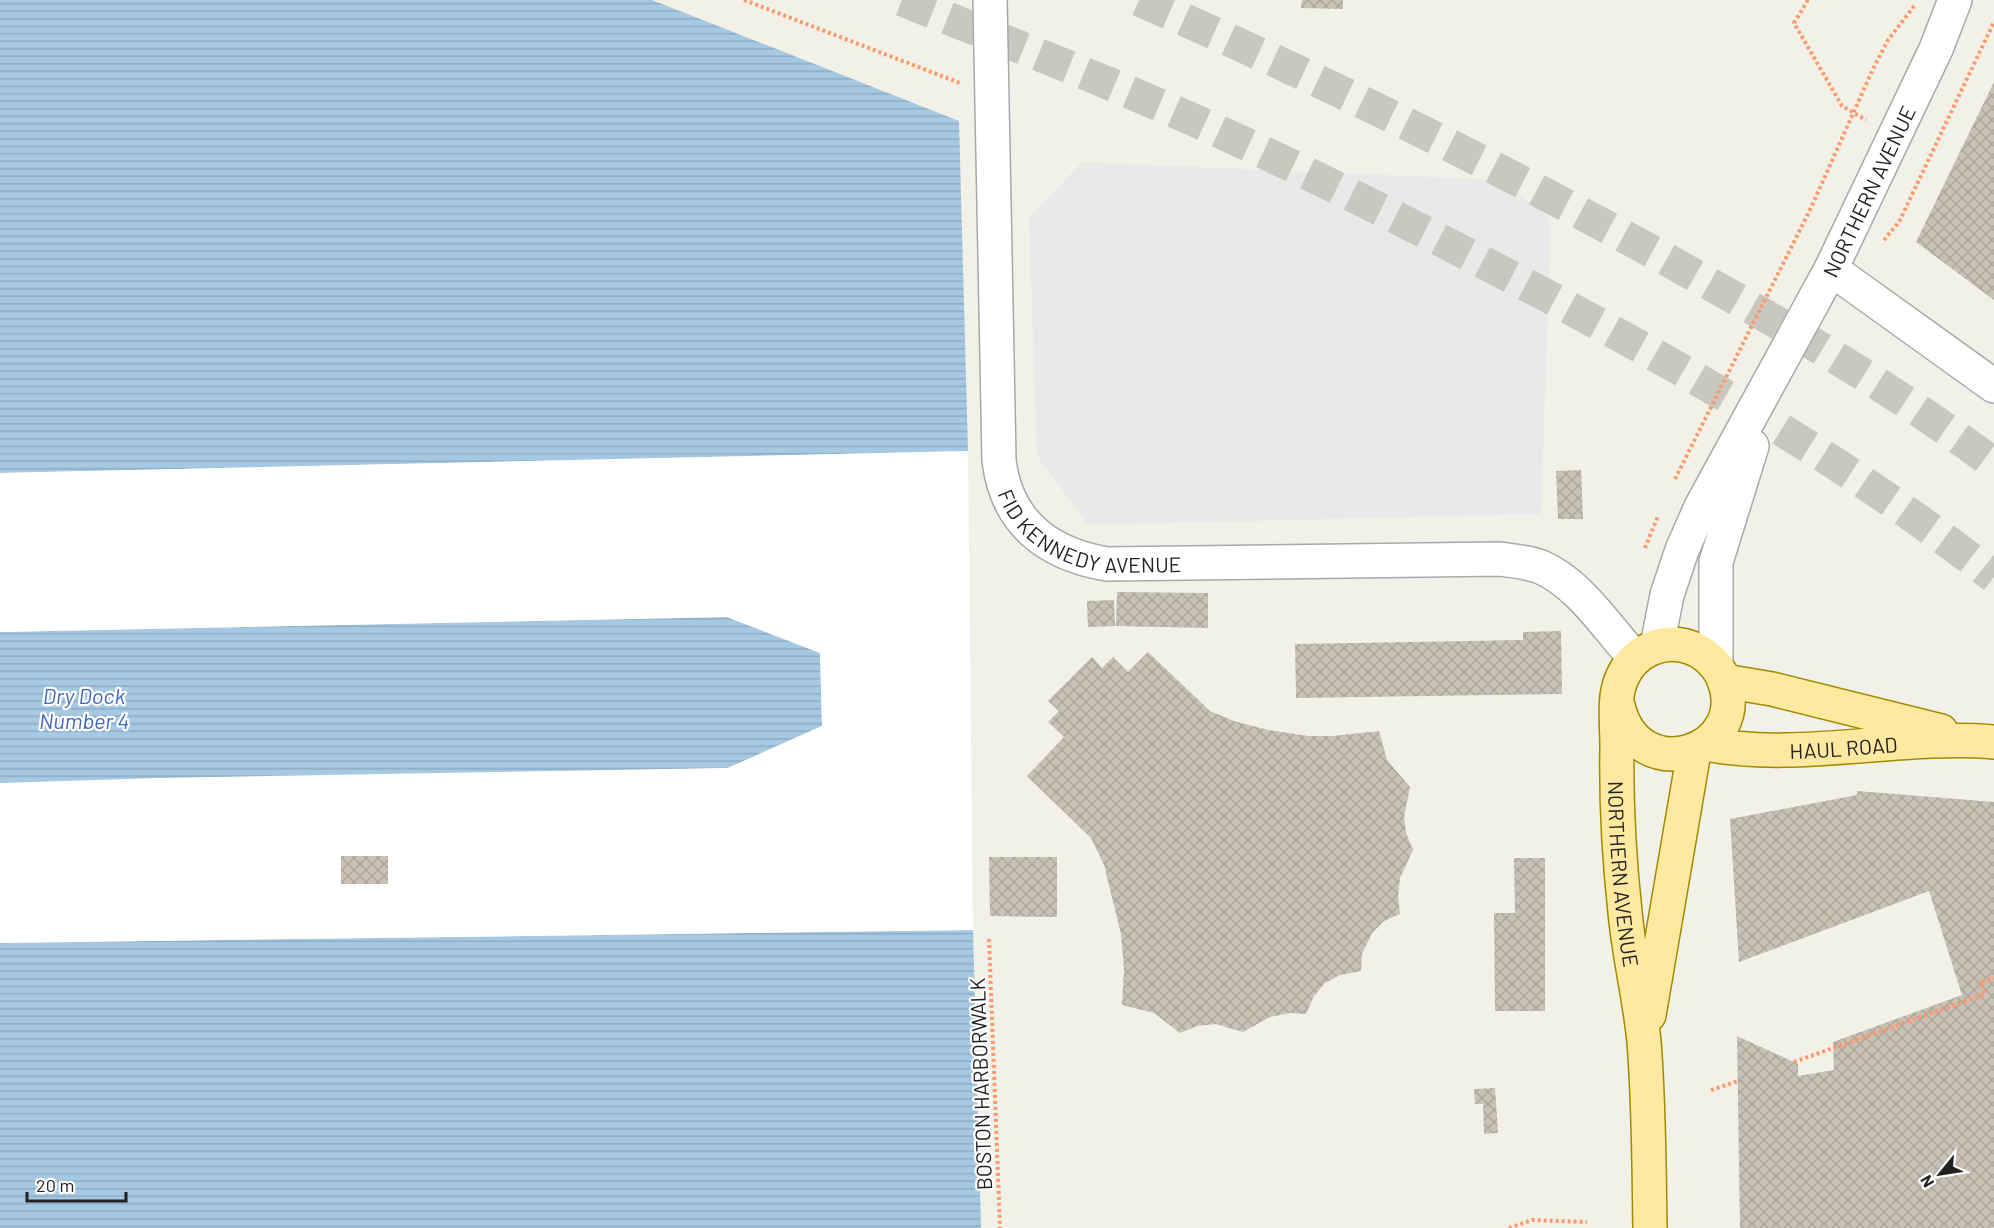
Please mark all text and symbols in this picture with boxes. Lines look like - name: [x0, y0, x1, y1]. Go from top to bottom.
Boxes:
- street label: NORTHERN AVENUE: [1817, 101, 1920, 281]
- street label: FID KENNEDY AVENUE: [994, 485, 1182, 577]
- water label: Dry Dock Number 4: [39, 682, 129, 733]
- street label: HAUL ROAD: [1789, 731, 1898, 763]
- street label: NORTHERN AVENUE: [1604, 781, 1645, 969]
- street label: BOSTON HARBORWALK: [964, 977, 996, 1191]
- north arrow: [1910, 1144, 1970, 1204]
- scale bar: [27, 1165, 126, 1203]
- text: N: [1916, 1172, 1937, 1191]
- text: 20 m: [36, 1174, 74, 1196]

